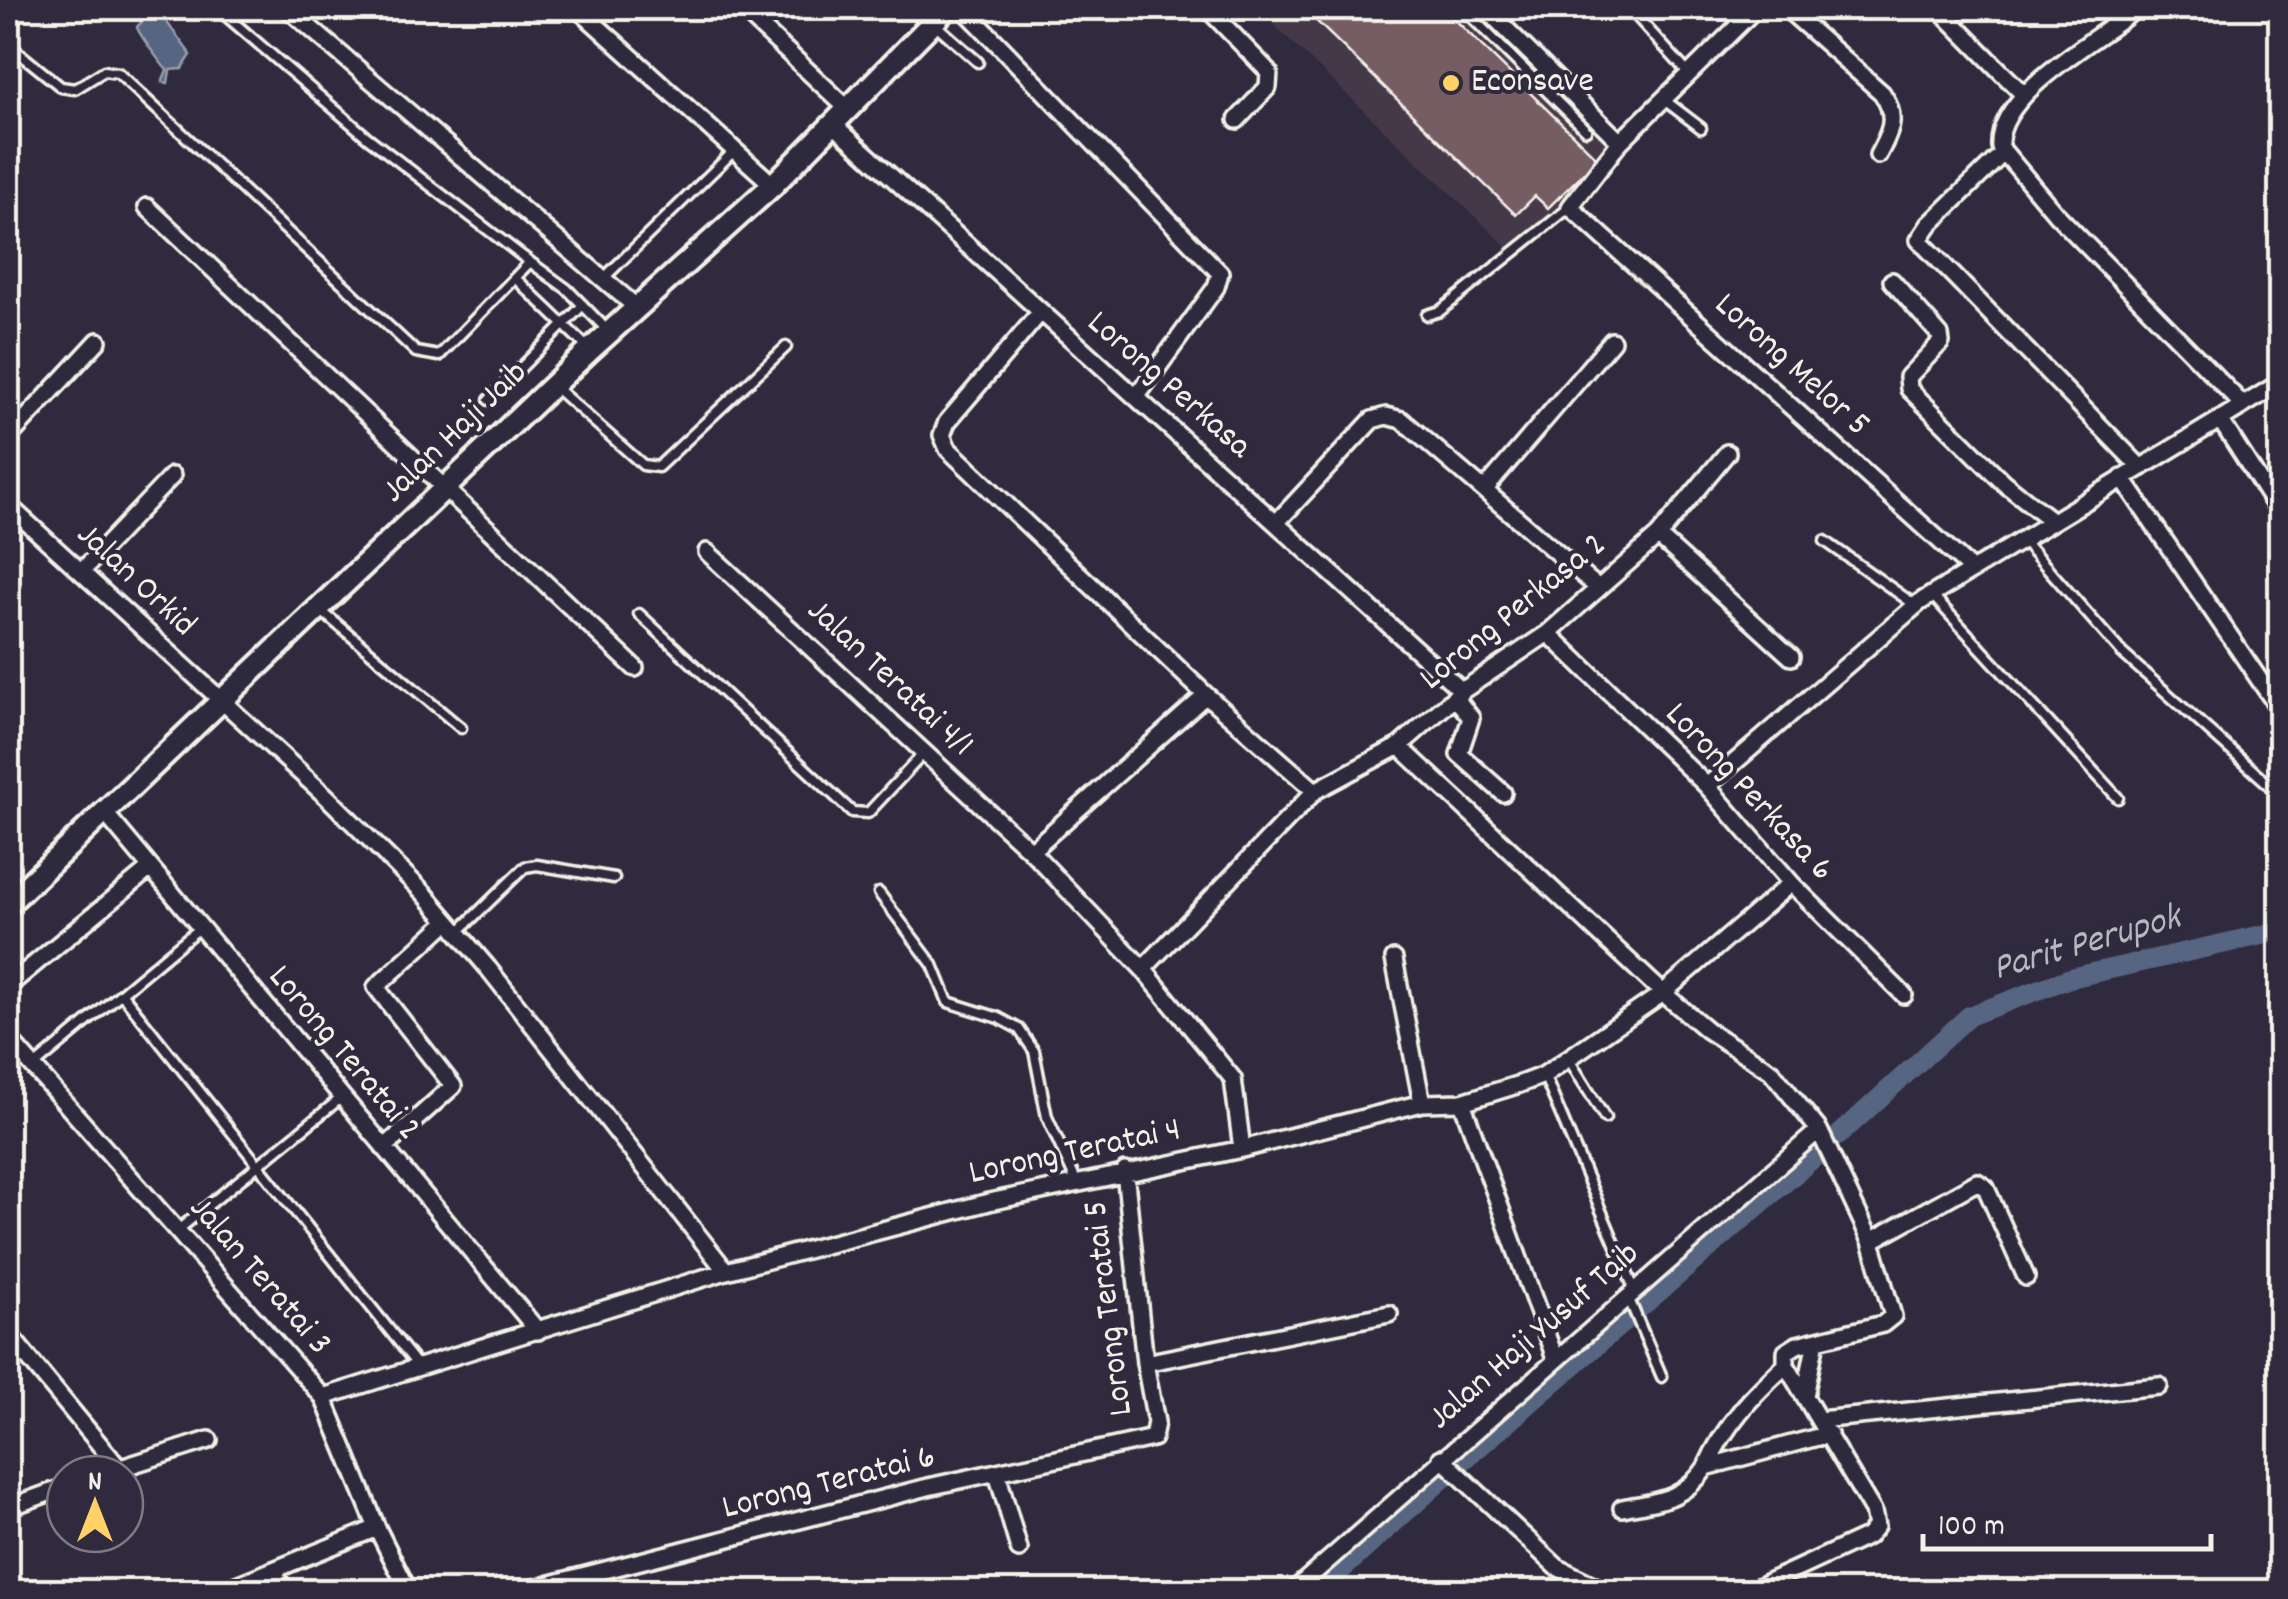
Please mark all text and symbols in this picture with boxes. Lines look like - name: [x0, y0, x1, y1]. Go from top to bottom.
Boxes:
- place label: Econsave: [1471, 58, 1594, 108]
- marker: Econsave: [1440, 72, 1462, 94]
- street label: Lorong Melor 5: [1702, 282, 1880, 450]
- street label: Lorong Perkasa: [1075, 300, 1262, 472]
- street label: Jalan Haji Jaib: [371, 350, 541, 516]
- street label: Jalan Orkid: [64, 512, 206, 650]
- street label: Lorong Perkasa 2: [1410, 522, 1618, 704]
- street label: Jalan Teratai 4/1: [794, 588, 984, 770]
- street label: Lorong Perkasa 6: [1652, 692, 1844, 894]
- water label: Parit Perupok: [1987, 891, 2191, 998]
- street label: Lorong Teratai 2: [254, 955, 432, 1153]
- street label: Lorong Teratai 4: [965, 1106, 1185, 1200]
- street label: Jalan Teratai 3: [176, 1187, 342, 1367]
- street label: Lorong Teratai 5: [1072, 1197, 1148, 1419]
- street label: Jalan Haji Yusuf Taib: [1418, 1231, 1652, 1443]
- street label: Lorong Teratai 6: [717, 1433, 941, 1535]
- north arrow: [45, 1454, 145, 1554]
- text: N: [88, 1464, 102, 1504]
- scale bar: [1923, 1489, 2210, 1551]
- text: 100 m: [1938, 1507, 2005, 1550]

